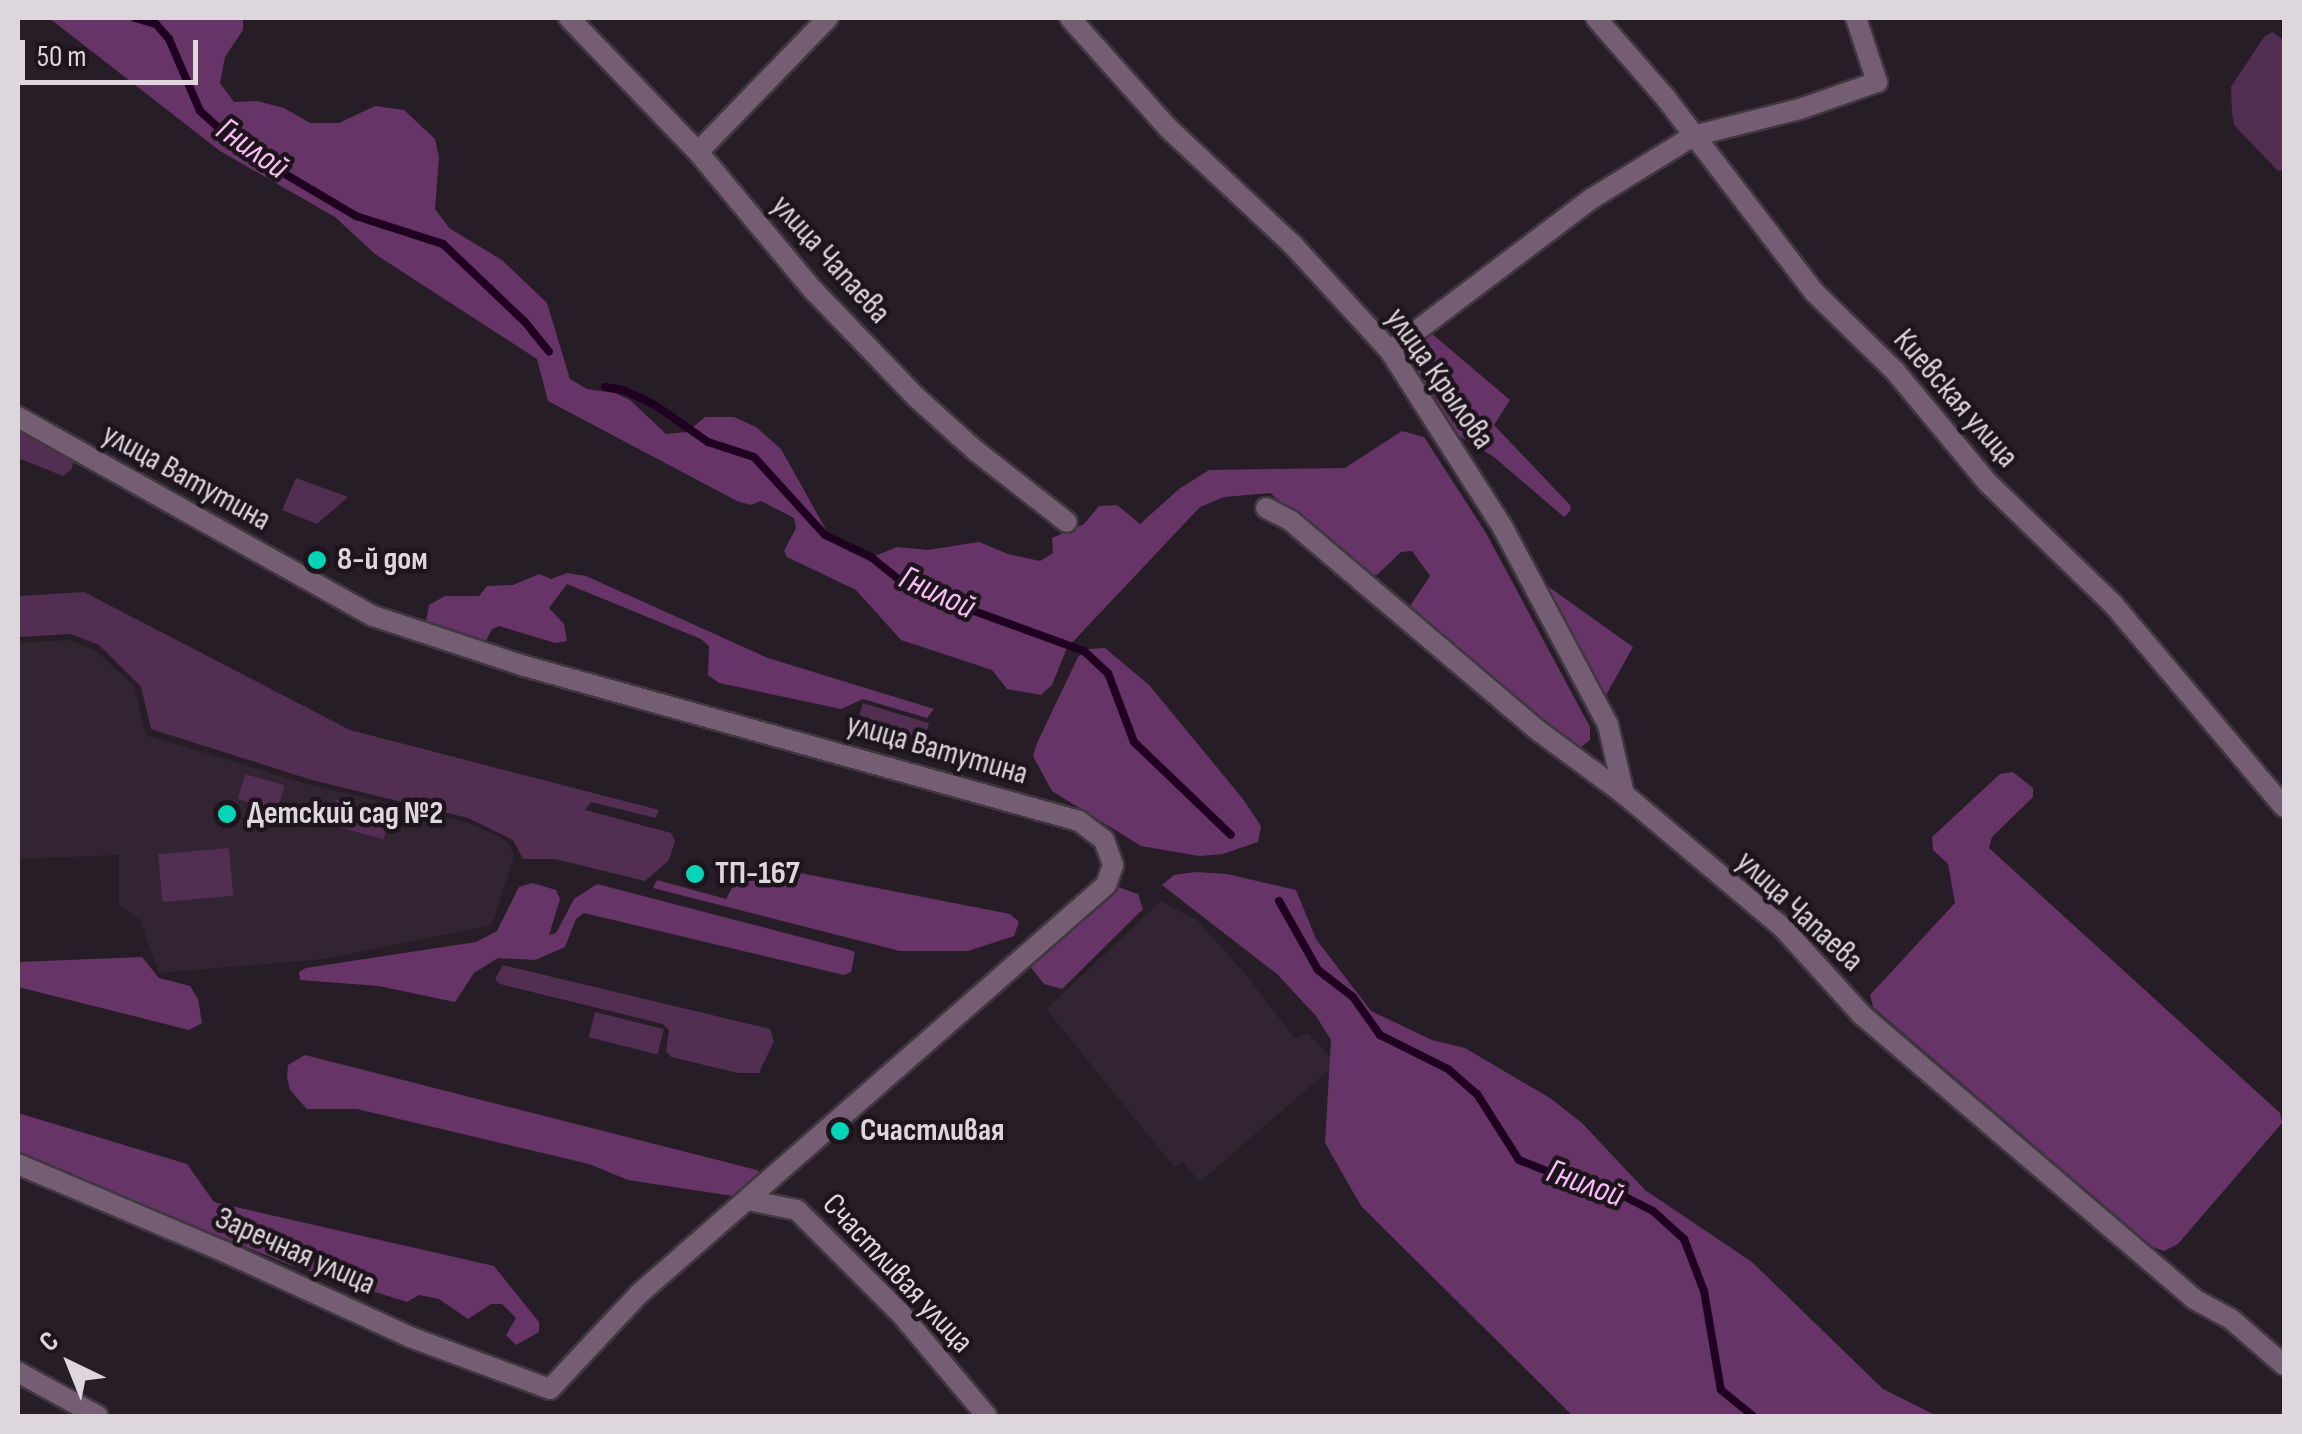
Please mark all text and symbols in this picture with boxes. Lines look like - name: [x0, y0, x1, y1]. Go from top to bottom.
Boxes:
- scale bar: [25, 20, 202, 82]
- text: 50 m: [37, 39, 86, 75]
- water label: Гнилой: [208, 109, 296, 189]
- street label: улица Чапаева: [762, 188, 898, 332]
- street label: улица Крылова: [1376, 301, 1502, 457]
- street label: Киевская улица: [1884, 322, 2026, 476]
- street label: улица Ватутина: [95, 416, 277, 540]
- place label: 8-й дом: [337, 541, 428, 579]
- marker: 8-й дом: [306, 549, 328, 571]
- water label: Гнилой: [892, 557, 982, 629]
- street label: улица Ватутина: [842, 706, 1032, 794]
- place label: Детский сад №2: [247, 795, 443, 833]
- marker: Детский сад №2: [216, 803, 238, 825]
- street label: улица Чапаева: [1727, 843, 1871, 981]
- place label: ТП-167: [715, 855, 800, 893]
- marker: ТП-167: [684, 863, 706, 885]
- place label: Счастливая: [860, 1112, 1004, 1150]
- marker: Счастливая: [829, 1120, 851, 1142]
- water label: Гнилой: [1541, 1151, 1629, 1217]
- street label: Счастливая улица: [813, 1186, 981, 1362]
- street label: Заречная улица: [209, 1200, 381, 1304]
- north arrow: [20, 1314, 120, 1414]
- text: С: [33, 1325, 66, 1359]

